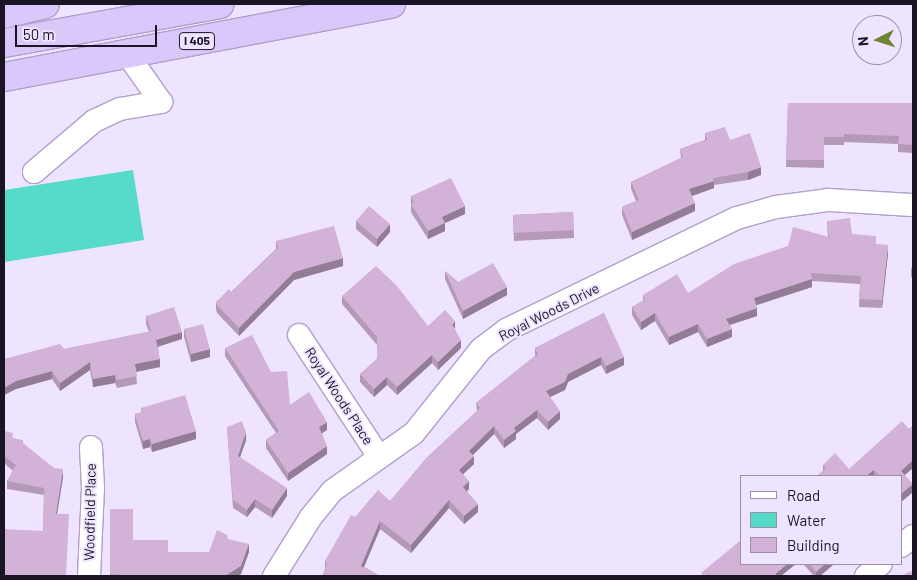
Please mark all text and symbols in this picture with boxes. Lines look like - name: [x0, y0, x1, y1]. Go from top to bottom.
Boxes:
- scale bar: [18, 15, 160, 47]
- north arrow: [852, 15, 902, 65]
- text: 50 m: [23, 25, 55, 43]
- road number: I 405: [178, 31, 216, 50]
- text: N: [854, 36, 871, 47]
- street label: Royal Woods Drive: [496, 279, 602, 345]
- street label: Royal Woods Place: [301, 344, 377, 448]
- street label: Woodfield Place: [81, 463, 99, 561]
- legend: [740, 475, 902, 565]
- text: Road: [787, 486, 820, 504]
- text: Water: [787, 511, 826, 529]
- text: Building: [787, 536, 840, 554]

